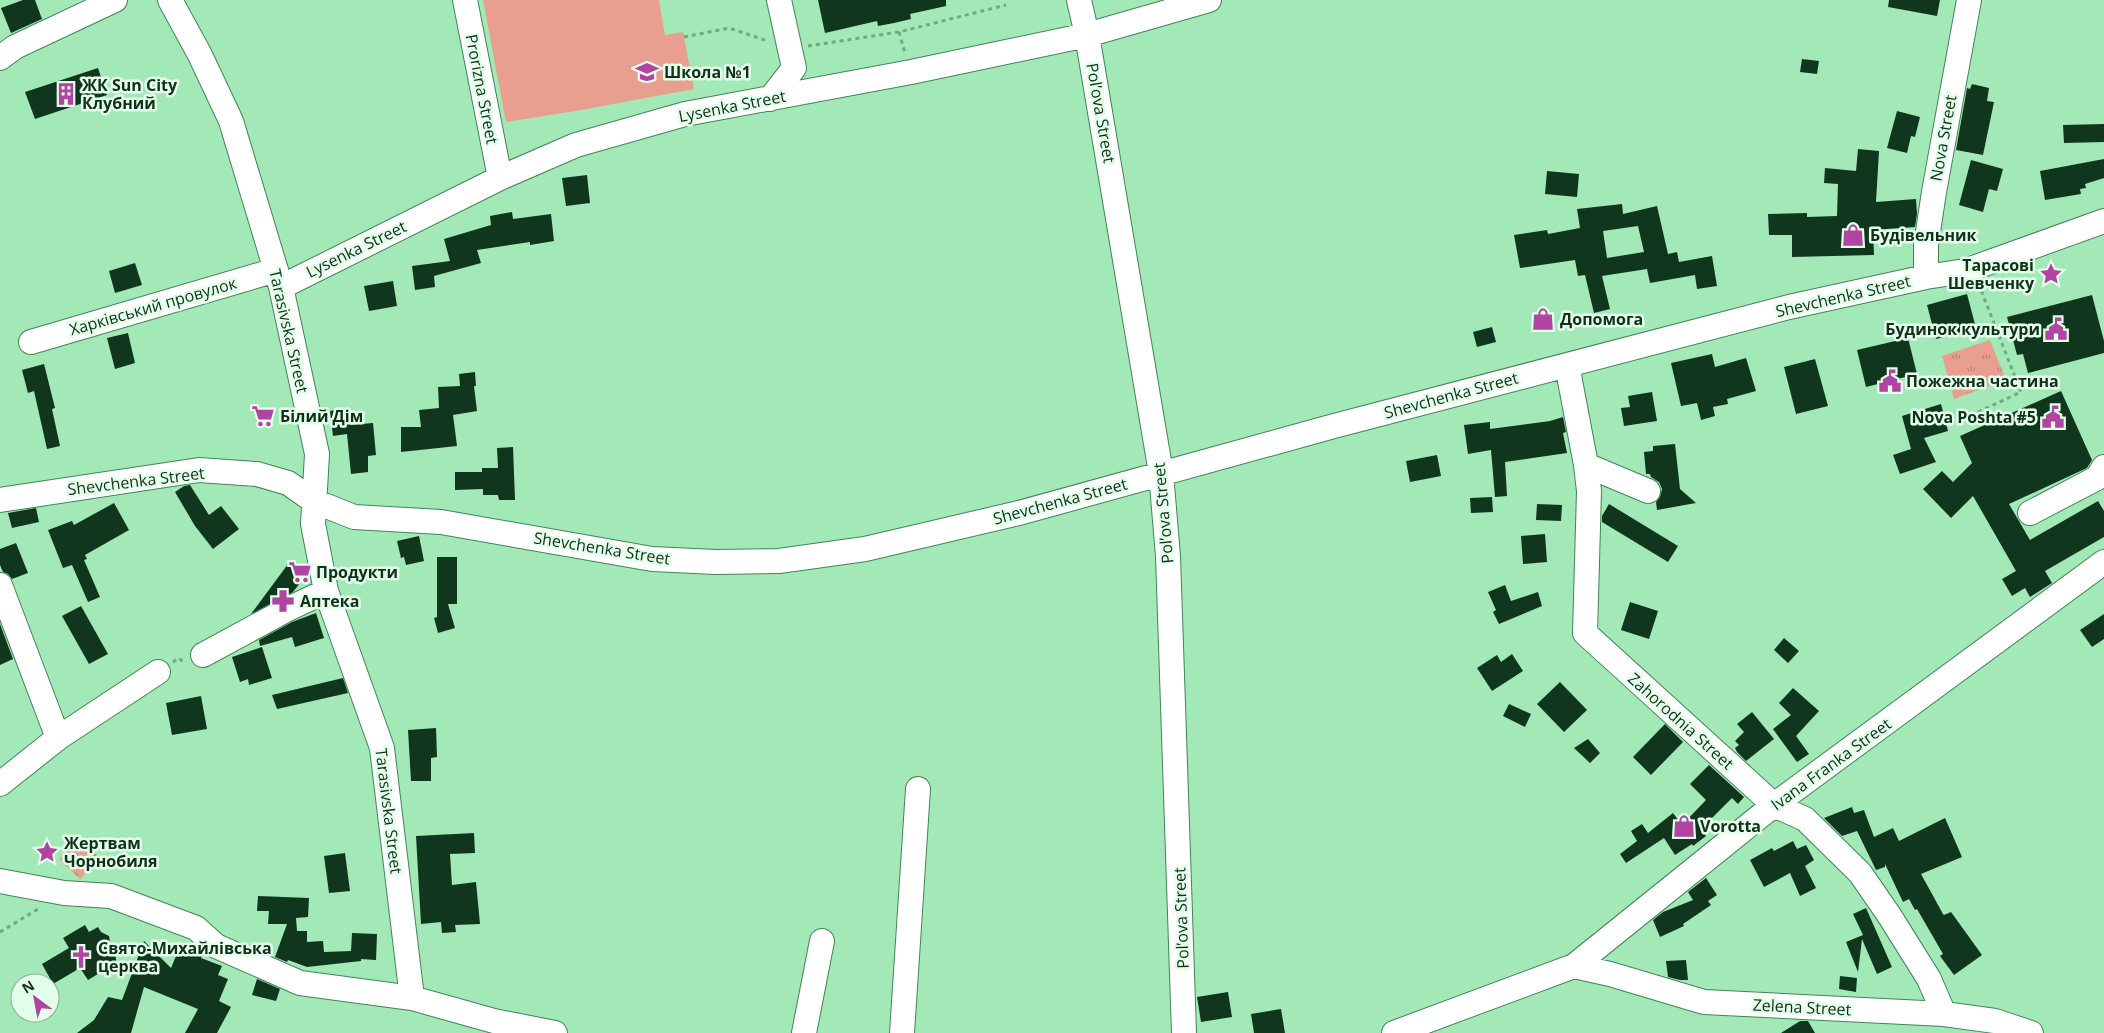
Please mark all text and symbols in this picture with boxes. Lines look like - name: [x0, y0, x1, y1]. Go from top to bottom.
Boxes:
- street label: Prorizna Street: [461, 32, 503, 146]
- school or university icon: Школа №1: [634, 59, 660, 85]
- place label: Школа №1: [664, 61, 751, 83]
- street label: Pol’ova Street: [1081, 61, 1121, 165]
- place label: ЖК Sun City Клубний: [82, 74, 178, 114]
- building icon: ЖК Sun City Клубний: [53, 81, 79, 107]
- street label: Lysenka Street: [676, 85, 788, 127]
- street label: Nova Street: [1925, 93, 1961, 183]
- street label: Lysenka Street: [302, 215, 410, 283]
- shop icon: Будівельник: [1840, 222, 1866, 248]
- place label: Будівельник: [1870, 224, 1977, 246]
- place label: Тарасові Шевченку: [1948, 254, 2035, 294]
- place icon: Тарасові Шевченку: [2038, 261, 2064, 287]
- street label: Tarasivska Street: [264, 267, 314, 395]
- street label: Shevchenka Street: [1773, 270, 1913, 322]
- street label: Харківський провулок: [67, 271, 240, 340]
- shop icon: Допомога: [1530, 306, 1556, 332]
- place label: Допомога: [1560, 308, 1643, 330]
- public building icon: Будинок культури: [2043, 316, 2069, 342]
- place label: Будинок культури: [1885, 318, 2040, 340]
- street label: Shevchenka Street: [1382, 366, 1521, 423]
- public building icon: Пожежна частина: [1877, 368, 1903, 394]
- place label: Пожежна частина: [1906, 370, 2059, 392]
- supermarket icon: Білий Дім: [250, 403, 276, 429]
- public building icon: Nova Poshta #5: [2040, 404, 2066, 430]
- place label: Білий Дім: [280, 405, 363, 427]
- place label: Nova Poshta #5: [1911, 406, 2036, 428]
- street label: Pol’ova Street: [1148, 461, 1178, 564]
- street label: Shevchenka Street: [66, 462, 206, 500]
- street label: Shevchenka Street: [991, 472, 1130, 529]
- street label: Shevchenka Street: [532, 526, 672, 570]
- supermarket icon: Продукти: [287, 559, 313, 585]
- place label: Продукти: [316, 561, 398, 583]
- pharmacy icon: Аптека: [270, 588, 296, 614]
- place label: Аптека: [300, 590, 359, 612]
- street label: Zahorodnia Street: [1623, 668, 1739, 775]
- street label: Ivana Franka Street: [1766, 713, 1896, 815]
- street label: Tarasivska Street: [370, 747, 408, 875]
- shop icon: Vorotta: [1671, 813, 1697, 839]
- place label: Vorotta: [1700, 815, 1761, 837]
- place label: Жертвам Чорнобиля: [64, 832, 157, 872]
- place icon: Жертвам Чорнобиля: [34, 839, 60, 865]
- street label: Pol’ova Street: [1168, 867, 1194, 969]
- place label: Свято-Михайлівська церква: [98, 937, 272, 977]
- church icon: Свято-Михайлівська церква: [68, 944, 94, 970]
- north arrow: [10, 973, 60, 1023]
- text: N: [18, 975, 38, 998]
- street label: Zelena Street: [1752, 993, 1852, 1021]

